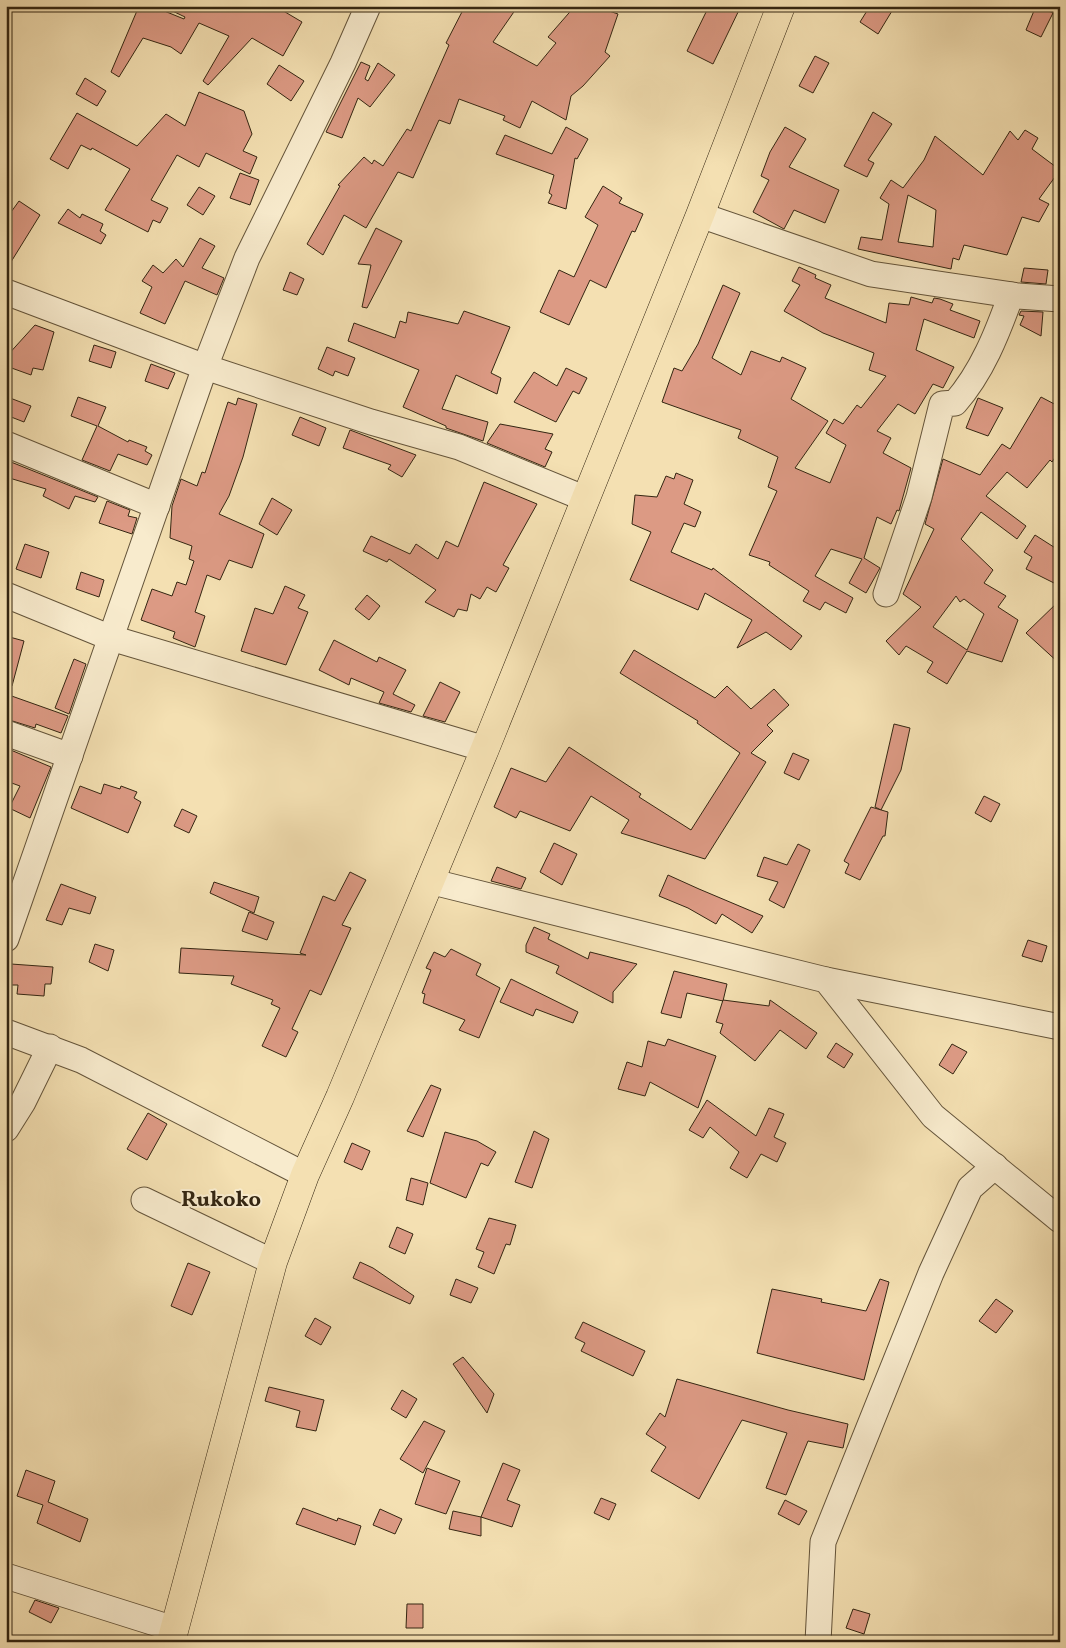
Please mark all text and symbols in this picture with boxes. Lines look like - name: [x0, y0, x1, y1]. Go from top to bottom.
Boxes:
- district label: Rukoko: [181, 1185, 261, 1216]

